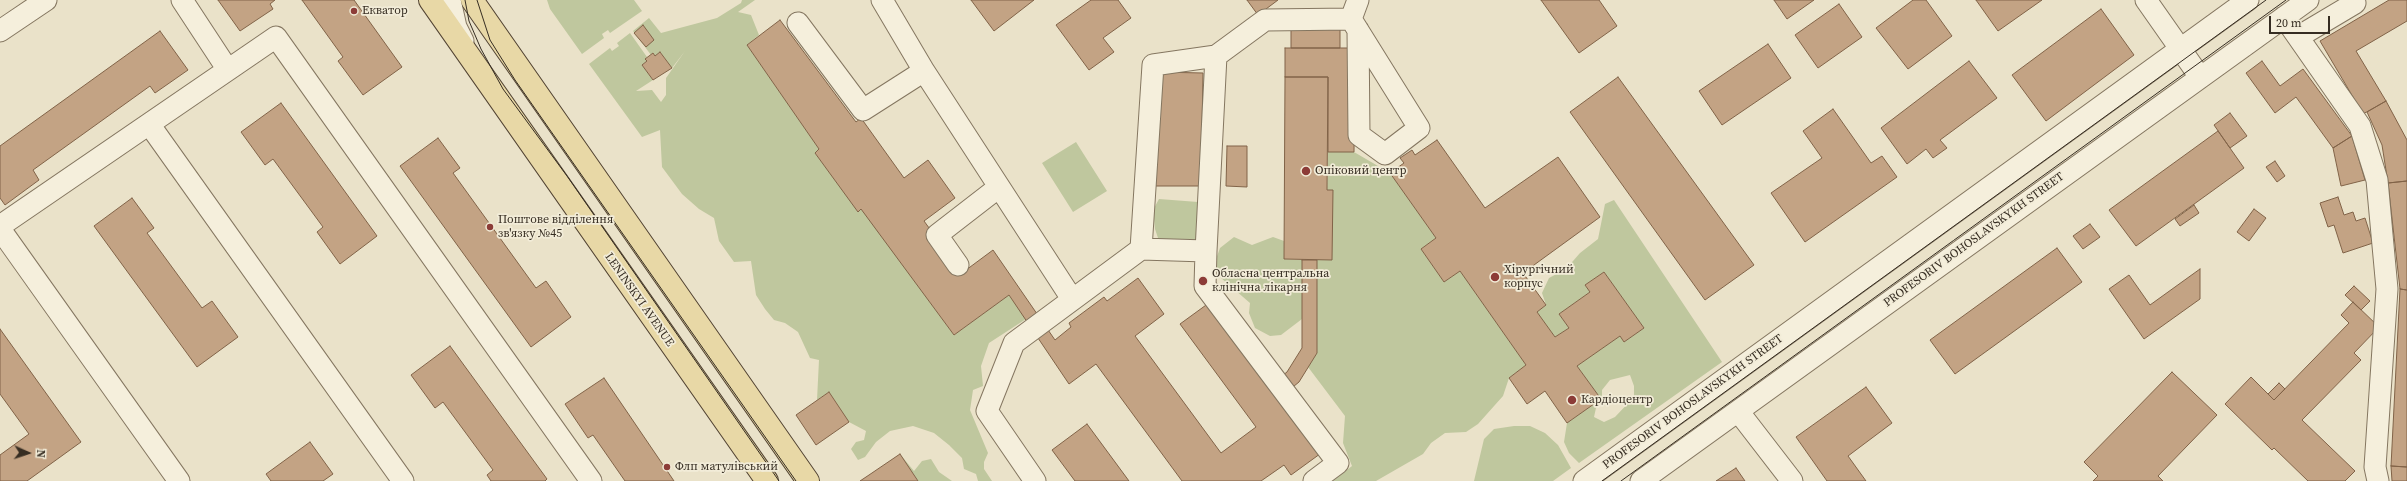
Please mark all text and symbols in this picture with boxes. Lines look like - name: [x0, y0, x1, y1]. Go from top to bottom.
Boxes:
- place label: Екватор: [362, 4, 408, 18]
- marker: Екватор: [349, 6, 359, 16]
- scale bar: [2271, 8, 2332, 34]
- text: 20 m: [2276, 15, 2302, 31]
- place label: Опіковий центр: [1315, 164, 1406, 178]
- marker: Опіковий центр: [1300, 165, 1312, 177]
- street label: PROFESORIV BOHOSLAVSKYKH STREET: [1881, 170, 2067, 310]
- place label: Поштове відділення зв'язку №45: [498, 213, 613, 241]
- marker: Поштове відділення зв'язку №45: [485, 222, 495, 232]
- street label: LENINSKYI AVENUE: [601, 250, 677, 350]
- place label: Хірургічний корпус: [1504, 263, 1574, 291]
- place label: Обласна центральна клінічна лікарня: [1212, 267, 1329, 295]
- marker: Хірургічний корпус: [1489, 271, 1501, 283]
- marker: Обласна центральна клінічна лікарня: [1197, 275, 1209, 287]
- street label: PROFESORIV BOHOSLAVSKYKH STREET: [1600, 332, 1786, 472]
- place label: Кардіоцентр: [1581, 393, 1653, 407]
- marker: Кардіоцентр: [1566, 394, 1578, 406]
- north arrow: [8, 433, 48, 473]
- text: N: [33, 449, 48, 458]
- place label: Флп матулівський: [675, 460, 778, 474]
- marker: Флп матулівський: [662, 462, 672, 472]

